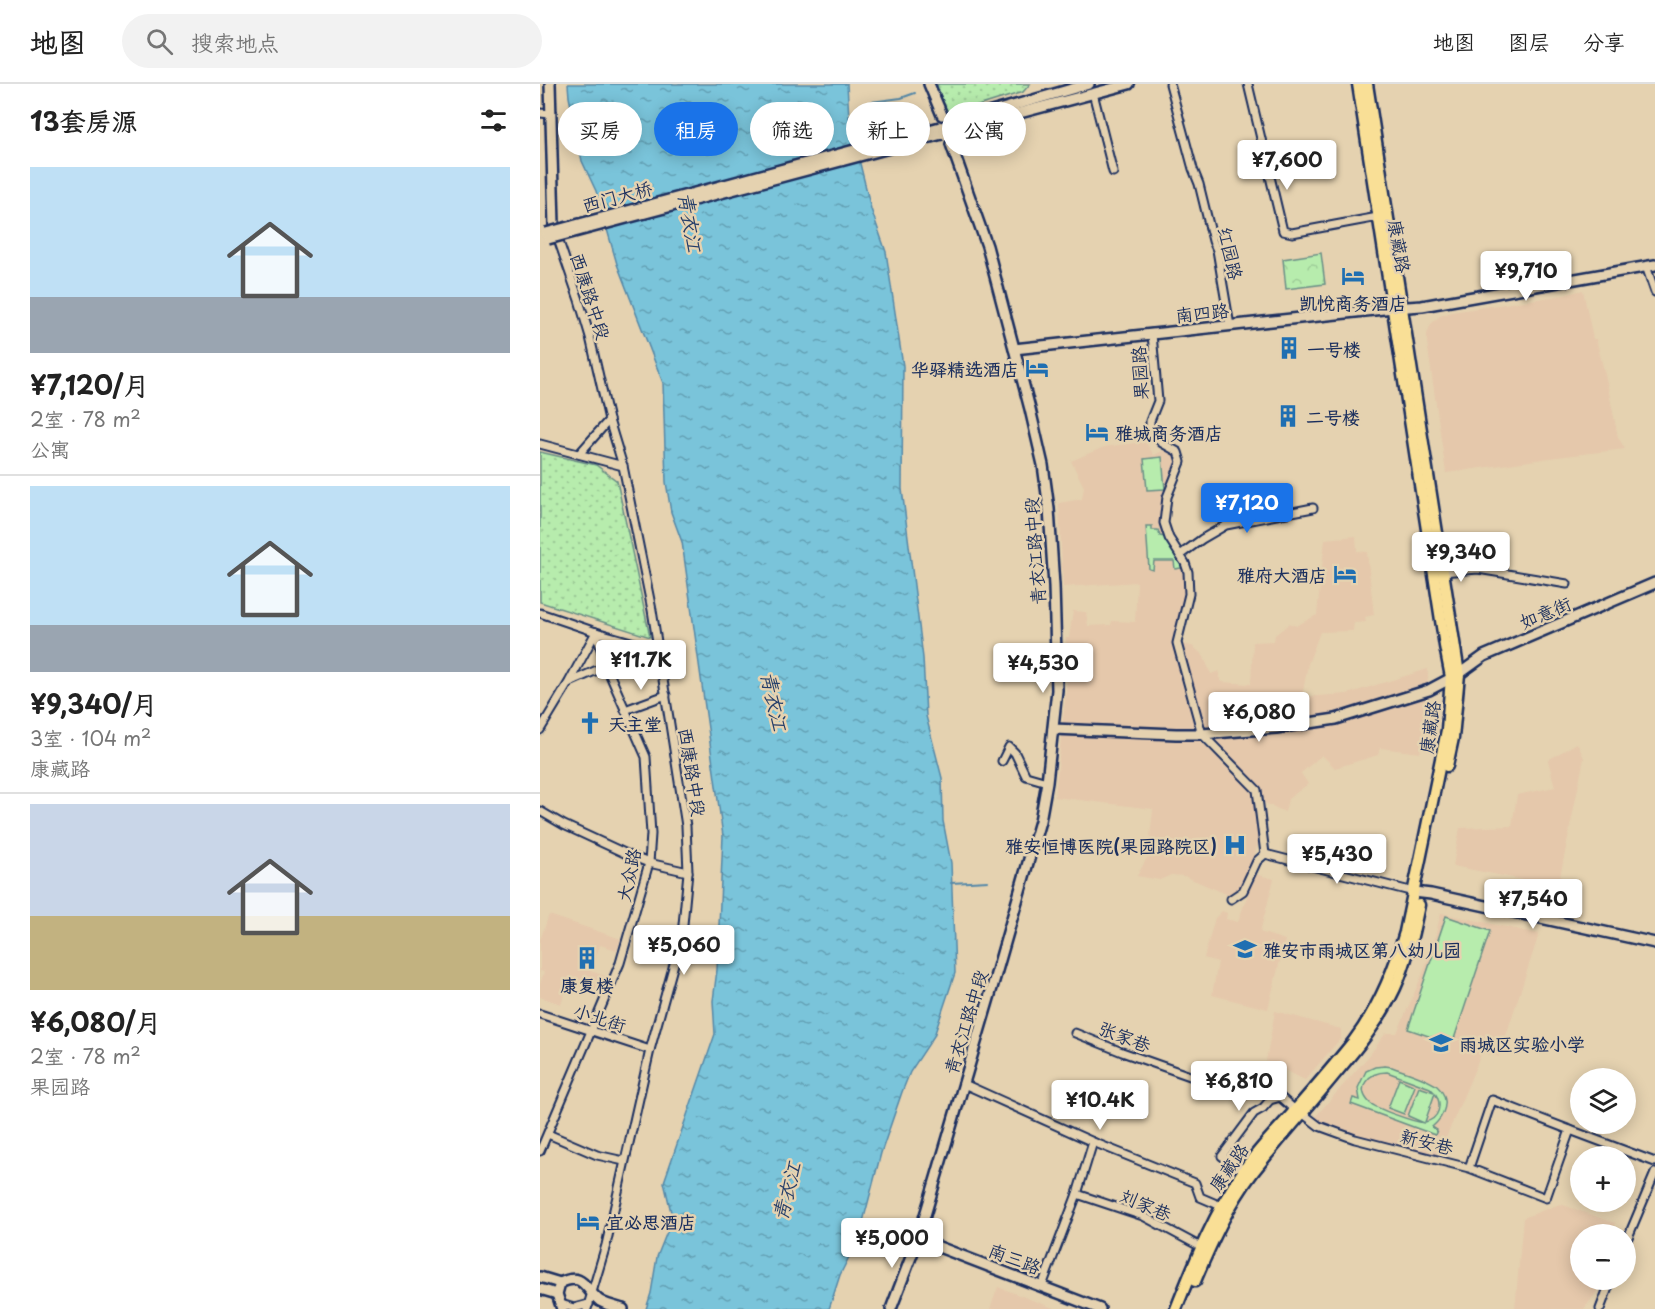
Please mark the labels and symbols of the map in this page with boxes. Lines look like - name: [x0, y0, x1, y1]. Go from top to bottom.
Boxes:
- pin: ¥7,600: [1238, 140, 1336, 191]
- street label: 西门大桥: [579, 174, 655, 218]
- water label: 青衣江: [671, 190, 711, 255]
- street label: 康藏路: [1382, 217, 1418, 275]
- street label: 红园路: [1212, 224, 1250, 282]
- street label: 西康路中段: [564, 249, 618, 343]
- pin: ¥9,710: [1477, 251, 1575, 302]
- hotel icon: 凯悦商务酒店: [1340, 263, 1366, 289]
- place label: 凯悦商务酒店: [1299, 289, 1407, 316]
- street label: 南四路: [1174, 296, 1230, 328]
- building icon: 一号楼: [1276, 335, 1302, 361]
- place label: 一号楼: [1307, 335, 1361, 362]
- street label: 果园路: [1124, 345, 1154, 401]
- place label: 华驿精选酒店: [911, 355, 1019, 382]
- hotel icon: 华驿精选酒店: [1024, 355, 1050, 381]
- building icon: 二号楼: [1275, 403, 1301, 429]
- place label: 二号楼: [1306, 403, 1360, 430]
- hotel icon: 雅城商务酒店: [1084, 419, 1110, 445]
- place label: 雅城商务酒店: [1115, 419, 1223, 446]
- pin: ¥7,120: [1198, 483, 1296, 534]
- street label: 青衣江路中段: [1017, 496, 1051, 606]
- pin: ¥9,340: [1412, 532, 1510, 583]
- place label: 雅府大酒店: [1237, 561, 1327, 588]
- hotel icon: 雅府大酒店: [1332, 561, 1358, 587]
- street label: 如意街: [1515, 589, 1575, 635]
- pin: ¥11.7K: [592, 640, 690, 691]
- pin: ¥4,530: [994, 643, 1092, 694]
- water label: 青衣江: [754, 669, 796, 734]
- pin: ¥6,080: [1210, 692, 1308, 743]
- street label: 康藏路: [1412, 698, 1446, 756]
- church icon: 天主堂: [577, 710, 603, 736]
- place label: 天主堂: [608, 710, 662, 737]
- street label: 西康路中段: [673, 725, 713, 819]
- place label: 雅安恒博医院(果园路院区): [1005, 832, 1217, 859]
- hospital icon: 雅安恒博医院(果园路院区): [1222, 832, 1248, 858]
- pin: ¥5,430: [1288, 834, 1386, 885]
- street label: 大众路: [609, 846, 647, 904]
- pin: ¥7,540: [1484, 879, 1582, 930]
- pin: ¥5,060: [635, 925, 733, 976]
- school or university icon: 雅安市雨城区第八幼儿园: [1232, 936, 1258, 962]
- place label: 雅安市雨城区第八幼儿园: [1263, 936, 1461, 963]
- building icon: 康复楼: [574, 945, 600, 971]
- street label: 青衣江路中段: [936, 966, 994, 1078]
- place label: 康复楼: [560, 971, 614, 998]
- street label: 小北街: [570, 996, 630, 1038]
- street label: 张家巷: [1095, 1014, 1155, 1058]
- school or university icon: 雨城区实验小学: [1428, 1030, 1454, 1056]
- place label: 雨城区实验小学: [1459, 1030, 1585, 1057]
- pin: ¥6,810: [1190, 1061, 1288, 1112]
- pin: ¥10.4K: [1051, 1080, 1149, 1131]
- street label: 新安巷: [1398, 1121, 1456, 1161]
- street label: 康藏路: [1201, 1137, 1255, 1197]
- water label: 青衣江: [764, 1157, 809, 1224]
- street label: 刘家巷: [1116, 1181, 1176, 1227]
- hotel icon: 宜必思酒店: [575, 1208, 601, 1234]
- place label: 宜必思酒店: [606, 1208, 696, 1235]
- pin: ¥5,000: [843, 1218, 941, 1269]
- street label: 南三路: [985, 1236, 1045, 1280]

